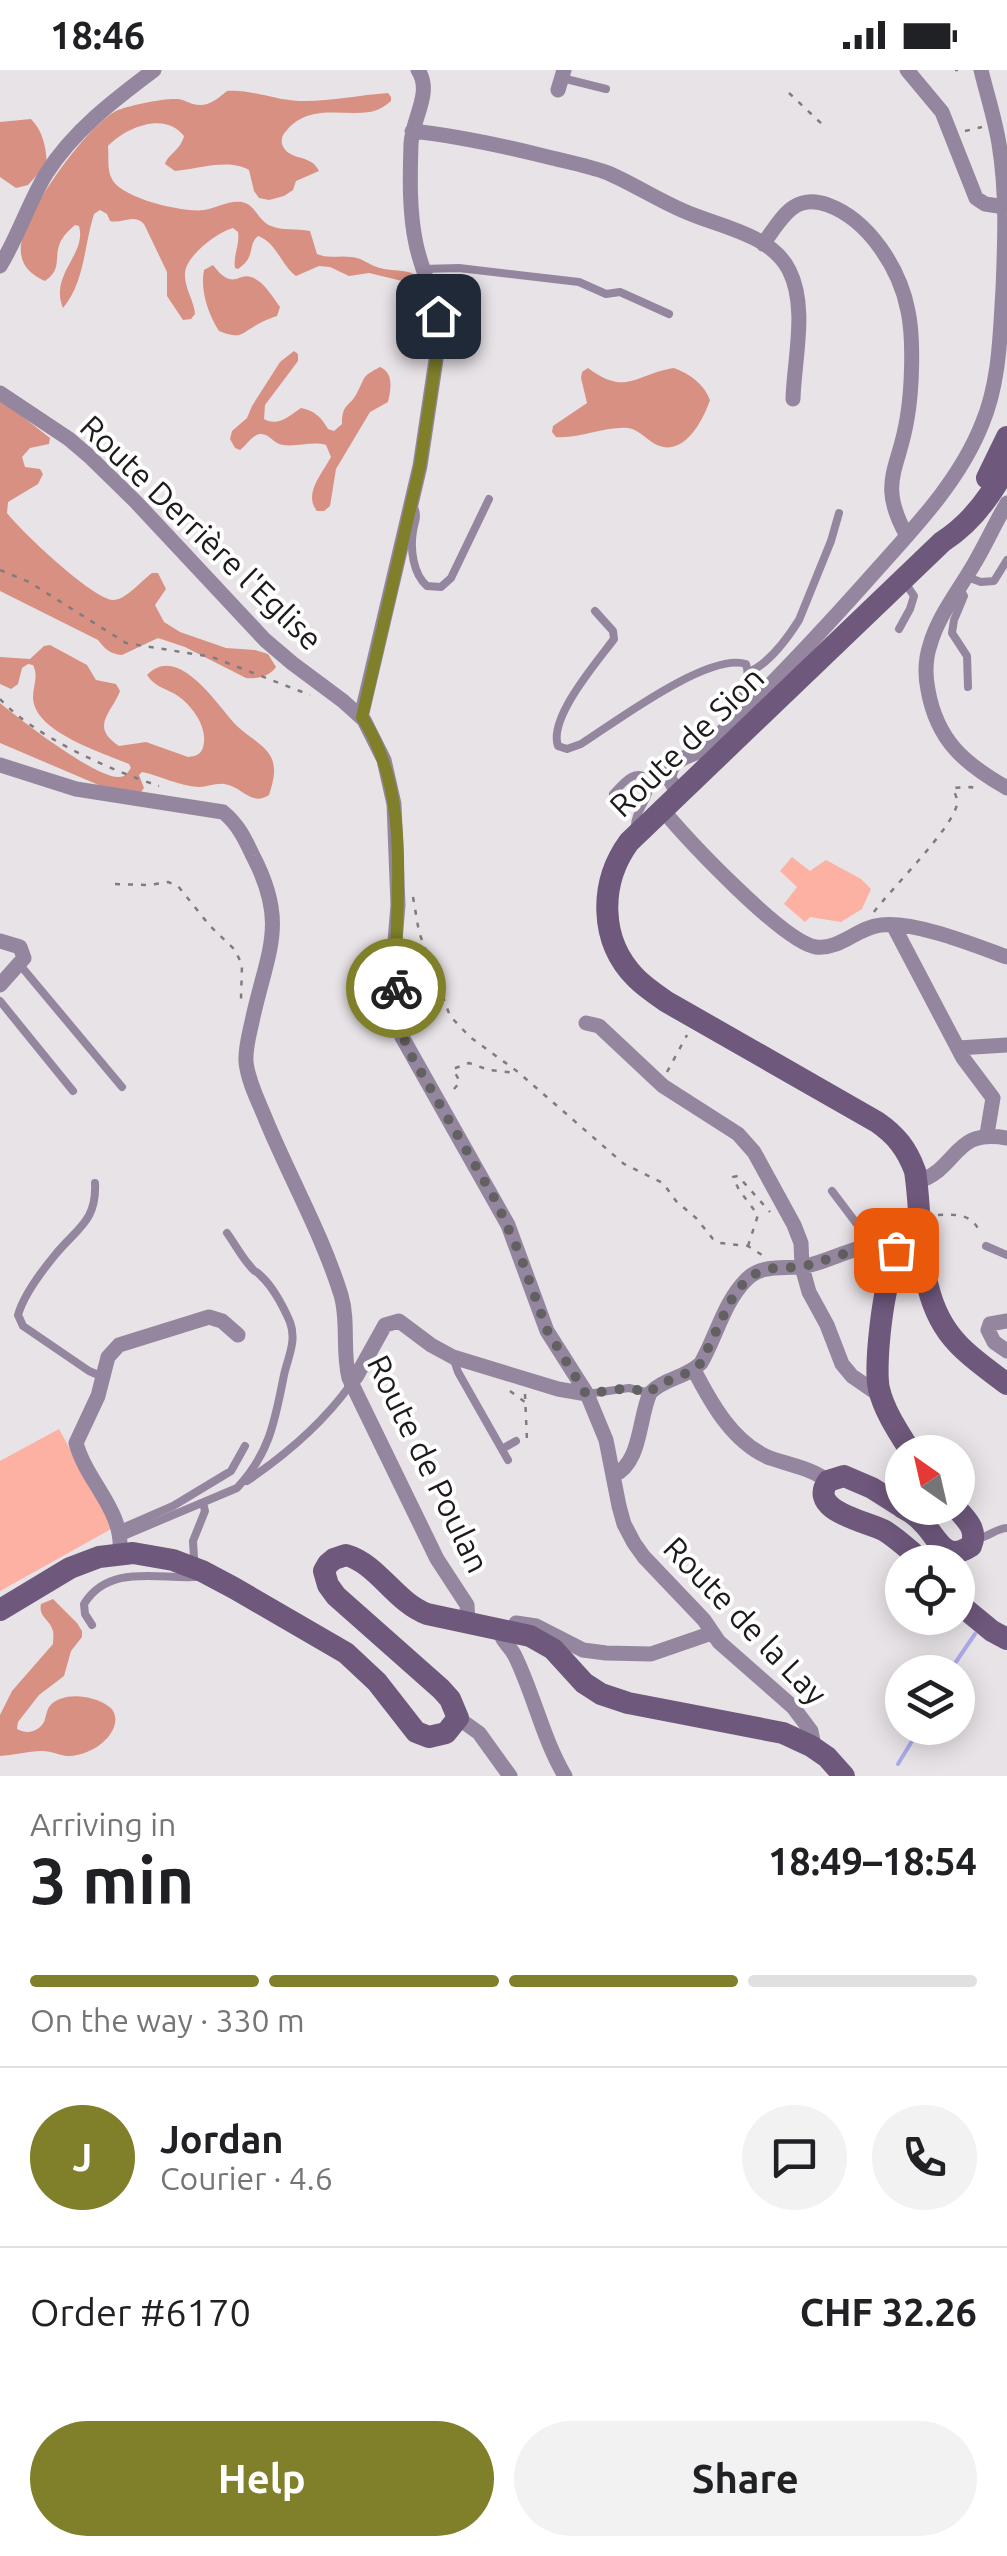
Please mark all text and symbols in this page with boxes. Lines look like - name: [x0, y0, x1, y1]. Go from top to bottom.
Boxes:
- text: 18:46: [50, 14, 145, 56]
- pin: [396, 274, 481, 359]
- icon: home: [411, 289, 466, 344]
- street label: Route Derrière l'Eglise: [74, 408, 330, 657]
- street label: Route de Sion: [602, 659, 771, 824]
- courier: [346, 938, 446, 1038]
- icon: bike: [369, 961, 424, 1016]
- pin: [854, 1208, 939, 1293]
- icon: bag: [869, 1223, 924, 1278]
- street label: Route de Poulan: [361, 1349, 497, 1578]
- north arrow: [885, 1435, 975, 1525]
- map controls: [885, 1435, 975, 1745]
- street label: Route de la Lay: [657, 1529, 835, 1711]
- button: locate: [885, 1545, 975, 1635]
- button: layers: [885, 1655, 975, 1745]
- text: Arriving in: [30, 1806, 176, 1842]
- text: 18:49–18:54: [768, 1840, 977, 1882]
- text: 3 min: [30, 1843, 194, 1916]
- text: On the way · 330 m: [30, 2002, 305, 2038]
- button: chat: [742, 2105, 847, 2210]
- button: phone: [872, 2105, 977, 2210]
- text: Jordan: [160, 2118, 284, 2160]
- text: J: [73, 2136, 92, 2178]
- text: Courier · 4.6: [160, 2160, 333, 2196]
- text: Order #6170: [30, 2291, 251, 2333]
- text: CHF 32.26: [800, 2291, 977, 2333]
- button: Help: [30, 2421, 494, 2536]
- button: Share: [514, 2421, 977, 2536]

